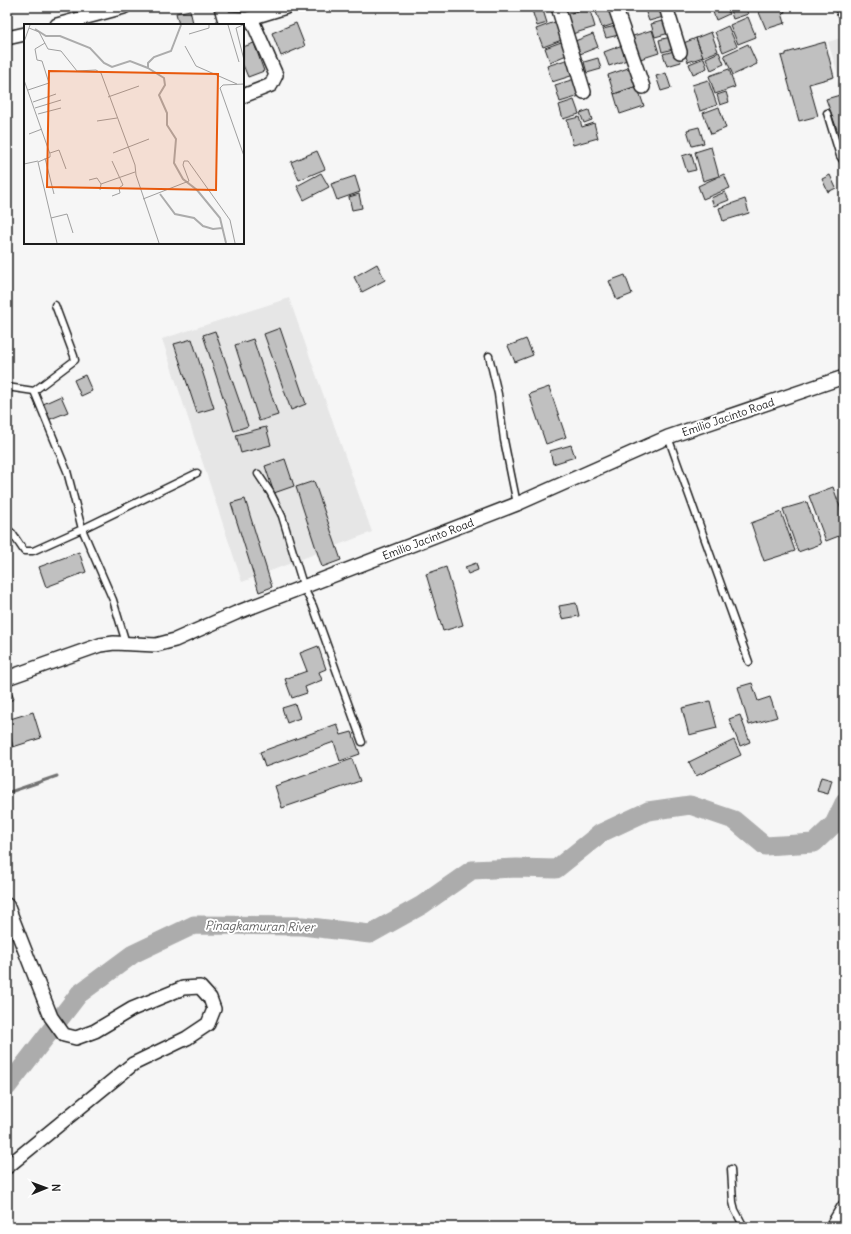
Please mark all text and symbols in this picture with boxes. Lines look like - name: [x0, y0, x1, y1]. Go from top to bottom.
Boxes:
- inset map: [24, 24, 244, 244]
- street label: Emilio Jacinto Road: [680, 394, 776, 439]
- street label: Emilio Jacinto Road: [380, 515, 476, 563]
- water label: Pinagkamuran River: [205, 918, 317, 934]
- north arrow: [26, 1168, 66, 1208]
- text: N: [49, 1184, 63, 1192]

